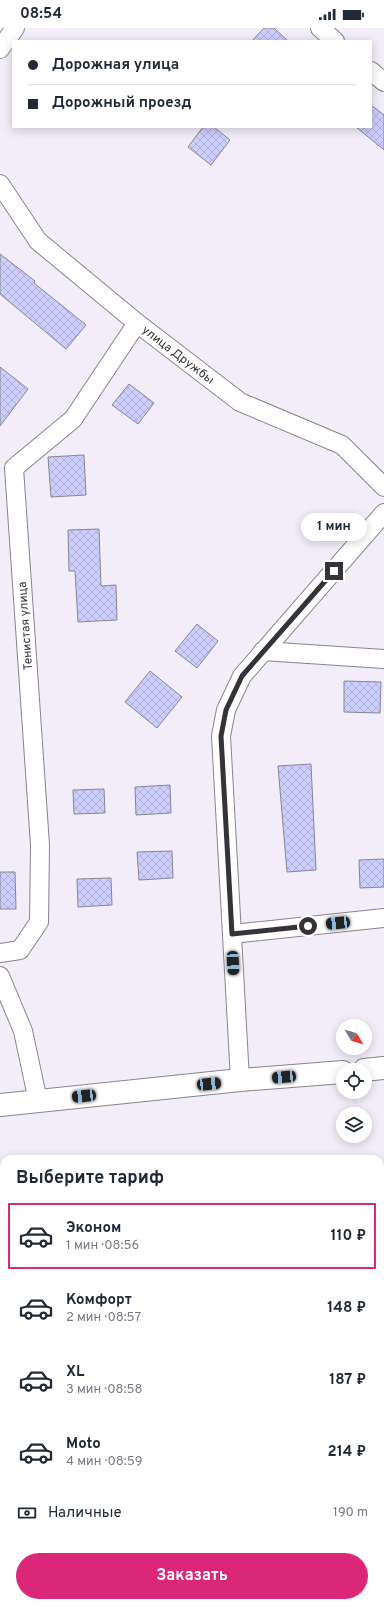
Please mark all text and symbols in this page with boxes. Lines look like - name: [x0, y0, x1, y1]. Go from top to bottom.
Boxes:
- text: 08:54: [20, 5, 62, 24]
- text: Дорожная улица: [52, 56, 179, 75]
- text: Дорожный проезд: [52, 94, 192, 113]
- street label: улица Дружбы: [138, 323, 217, 388]
- callout: 1 мин: [301, 513, 367, 541]
- text: 1 мин: [317, 519, 351, 535]
- route end: [325, 562, 343, 580]
- street label: Тенистая улица: [15, 581, 37, 671]
- car: [325, 916, 351, 930]
- route start: [299, 917, 317, 935]
- car: [226, 951, 240, 975]
- north arrow: [336, 1019, 372, 1055]
- map controls: [336, 1019, 372, 1143]
- button: locate: [336, 1063, 372, 1099]
- car: [272, 1070, 296, 1084]
- car: [196, 1077, 222, 1091]
- car: [71, 1089, 97, 1103]
- button: layers: [336, 1107, 372, 1143]
- text: Выберите тариф: [16, 1167, 164, 1190]
- icon: car: [18, 1218, 54, 1254]
- text: Эконом: [66, 1219, 121, 1238]
- text: 110 ₽: [331, 1227, 366, 1246]
- text: 1 мин · 08:56: [66, 1238, 139, 1254]
- icon: car: [18, 1290, 54, 1326]
- text: Комфорт: [66, 1291, 132, 1310]
- text: 148 ₽: [327, 1299, 366, 1318]
- text: 2 мин · 08:57: [66, 1310, 141, 1326]
- icon: car: [18, 1362, 54, 1398]
- text: XL: [66, 1363, 84, 1382]
- text: 187 ₽: [329, 1371, 366, 1390]
- text: 3 мин · 08:58: [66, 1382, 142, 1398]
- icon: car: [18, 1434, 54, 1470]
- text: Moto: [66, 1435, 101, 1454]
- text: 214 ₽: [328, 1443, 366, 1462]
- text: 4 мин · 08:59: [66, 1454, 142, 1470]
- icon: cash: [16, 1502, 38, 1524]
- text: Наличные: [48, 1504, 122, 1523]
- text: 190 m: [333, 1505, 368, 1521]
- button: Заказать: [16, 1553, 368, 1599]

